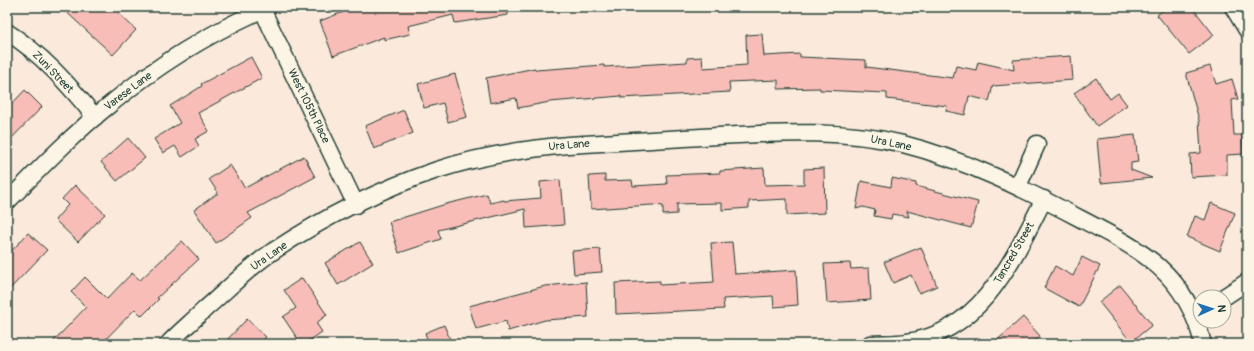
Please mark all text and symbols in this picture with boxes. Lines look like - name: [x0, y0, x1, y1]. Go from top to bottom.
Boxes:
- street label: Zuni Street: [30, 48, 77, 96]
- street label: West 105th Place: [285, 67, 333, 146]
- street label: Varese Lane: [102, 69, 155, 113]
- street label: Ura Lane: [869, 132, 913, 154]
- street label: Ura Lane: [548, 137, 591, 153]
- street label: Tancred Street: [991, 219, 1037, 286]
- street label: Ura Lane: [248, 238, 290, 273]
- north arrow: [1192, 289, 1232, 329]
- text: N: [1215, 304, 1228, 313]

